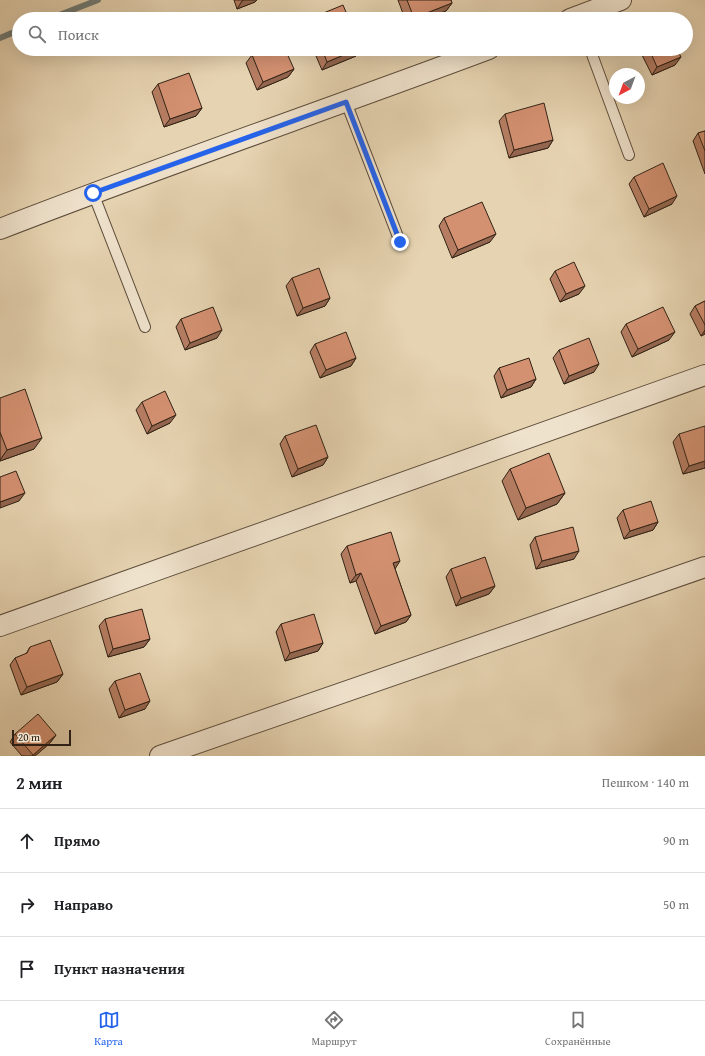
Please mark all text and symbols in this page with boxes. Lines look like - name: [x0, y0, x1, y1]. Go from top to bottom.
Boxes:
- search box: [12, 12, 693, 56]
- icon: search: [26, 23, 48, 45]
- text: Поиск: [58, 24, 99, 45]
- north arrow: [609, 68, 645, 104]
- route start: [84, 184, 102, 202]
- route end: [391, 233, 409, 251]
- scale bar: [12, 728, 71, 747]
- text: 20 m: [18, 729, 40, 745]
- text: 2 мин: [16, 770, 62, 795]
- text: Пешком · 140 m: [602, 773, 689, 792]
- icon: ahead: [16, 830, 38, 852]
- text: Прямо: [54, 830, 100, 851]
- text: 90 m: [663, 831, 689, 850]
- icon: right: [16, 894, 38, 916]
- text: Направо: [54, 894, 113, 915]
- text: 50 m: [663, 895, 689, 914]
- icon: arrive: [16, 958, 38, 980]
- text: Пункт назначения: [54, 958, 185, 979]
- tab: Карта: [94, 1009, 123, 1049]
- tab: Маршрут: [311, 1009, 356, 1049]
- tab: Сохранённые: [545, 1009, 611, 1049]

